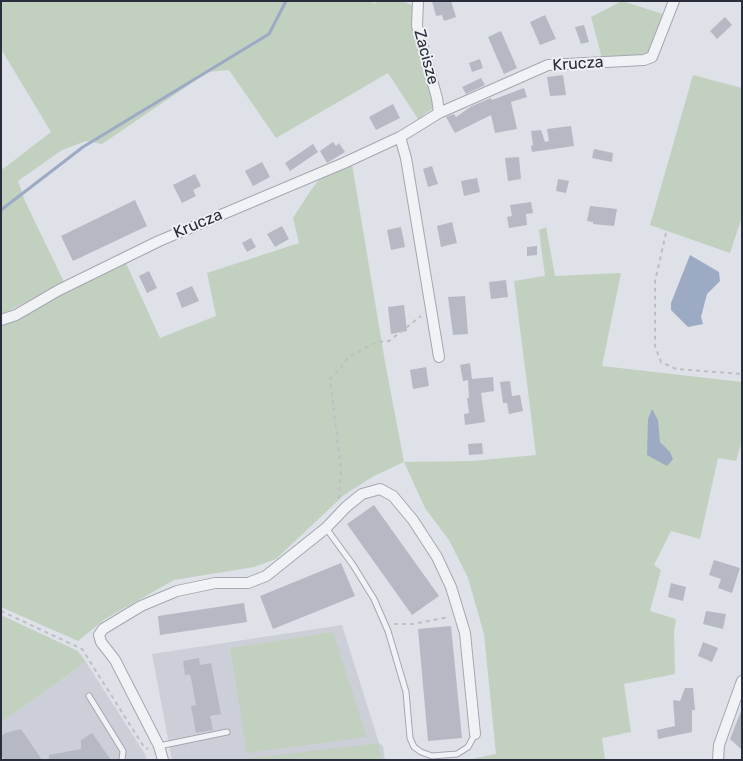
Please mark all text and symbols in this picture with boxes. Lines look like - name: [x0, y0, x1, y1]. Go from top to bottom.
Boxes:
- street label: Zacisze: [409, 27, 443, 87]
- street label: Krucza: [552, 53, 604, 75]
- street label: Krucza: [171, 205, 225, 243]

